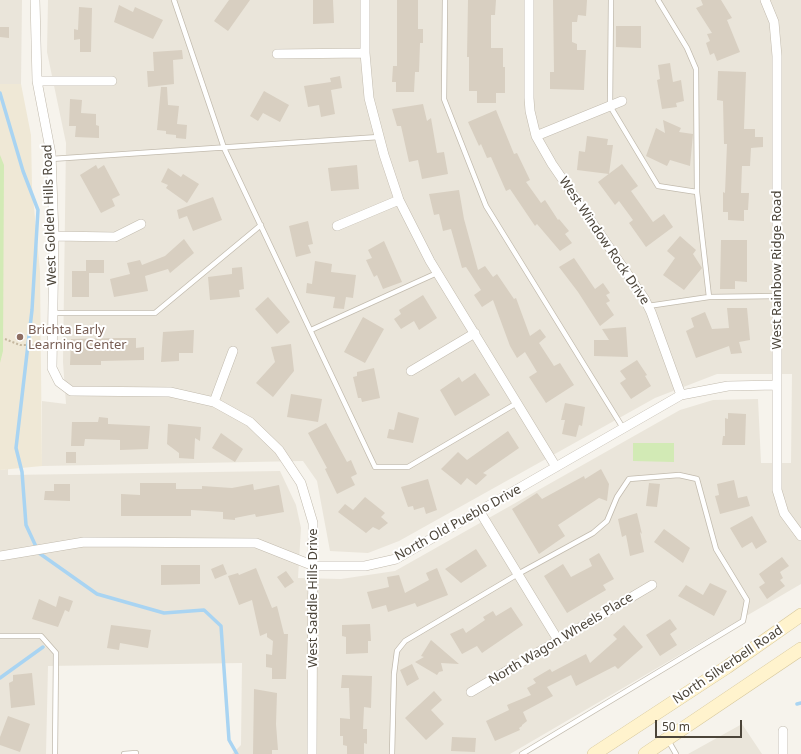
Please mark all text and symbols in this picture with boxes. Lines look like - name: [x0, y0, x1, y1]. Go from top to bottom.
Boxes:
- street label: West Golden Hills Road: [40, 144, 60, 286]
- street label: West Window Rock Drive: [555, 174, 653, 308]
- street label: West Rainbow Ridge Road: [769, 191, 785, 349]
- place label: Brichta Early Learning Center: [28, 322, 127, 353]
- marker: Brichta Early Learning Center: [15, 332, 25, 342]
- street label: North Old Pueblo Drive: [392, 482, 524, 564]
- street label: West Saddle Hills Drive: [305, 528, 321, 668]
- street label: North Wagon Wheels Place: [486, 590, 636, 688]
- street label: North Silverbell Road: [670, 622, 786, 708]
- scale bar: [657, 712, 744, 738]
- text: 50 m: [662, 718, 690, 735]

